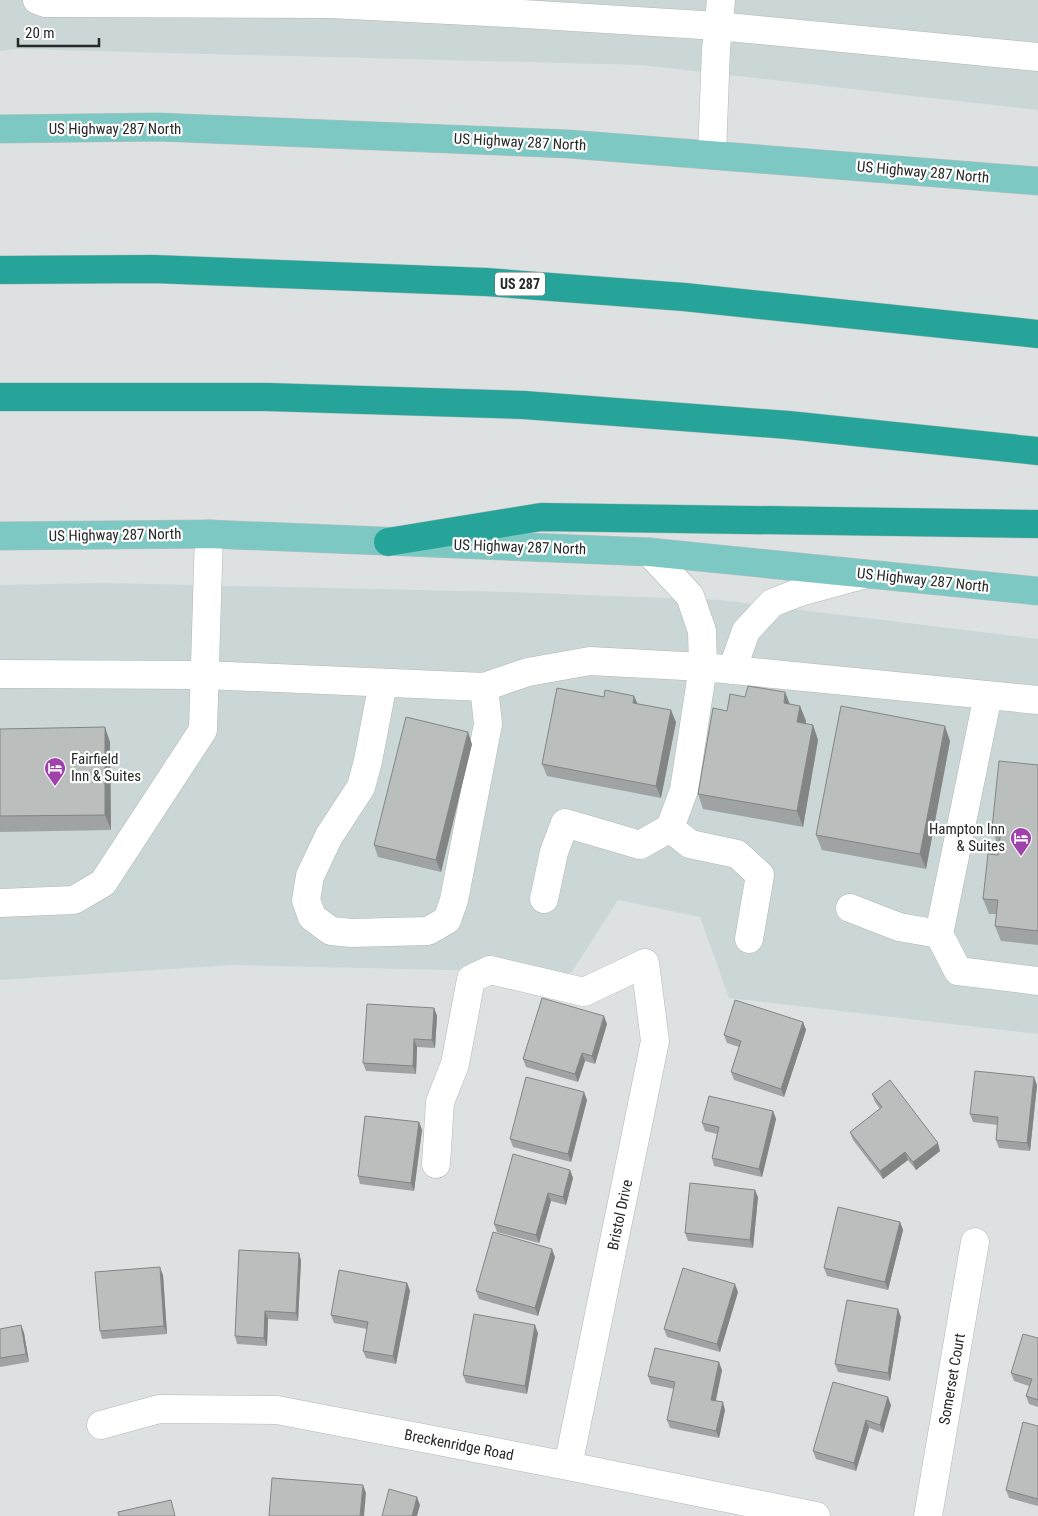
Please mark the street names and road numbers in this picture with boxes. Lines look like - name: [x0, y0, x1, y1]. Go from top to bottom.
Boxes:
- street label: US Highway 287 North: [49, 120, 181, 138]
- street label: US Highway 287 North: [453, 130, 587, 154]
- street label: US Highway 287 North: [856, 157, 990, 187]
- road number: US 287: [495, 272, 545, 296]
- street label: US Highway 287 North: [49, 525, 181, 545]
- street label: US Highway 287 North: [453, 536, 587, 558]
- street label: US Highway 287 North: [856, 564, 990, 596]
- street label: Bristol Drive: [604, 1178, 636, 1252]
- street label: Somerset Court: [935, 1332, 969, 1426]
- street label: Breckenridge Road: [403, 1426, 515, 1464]

